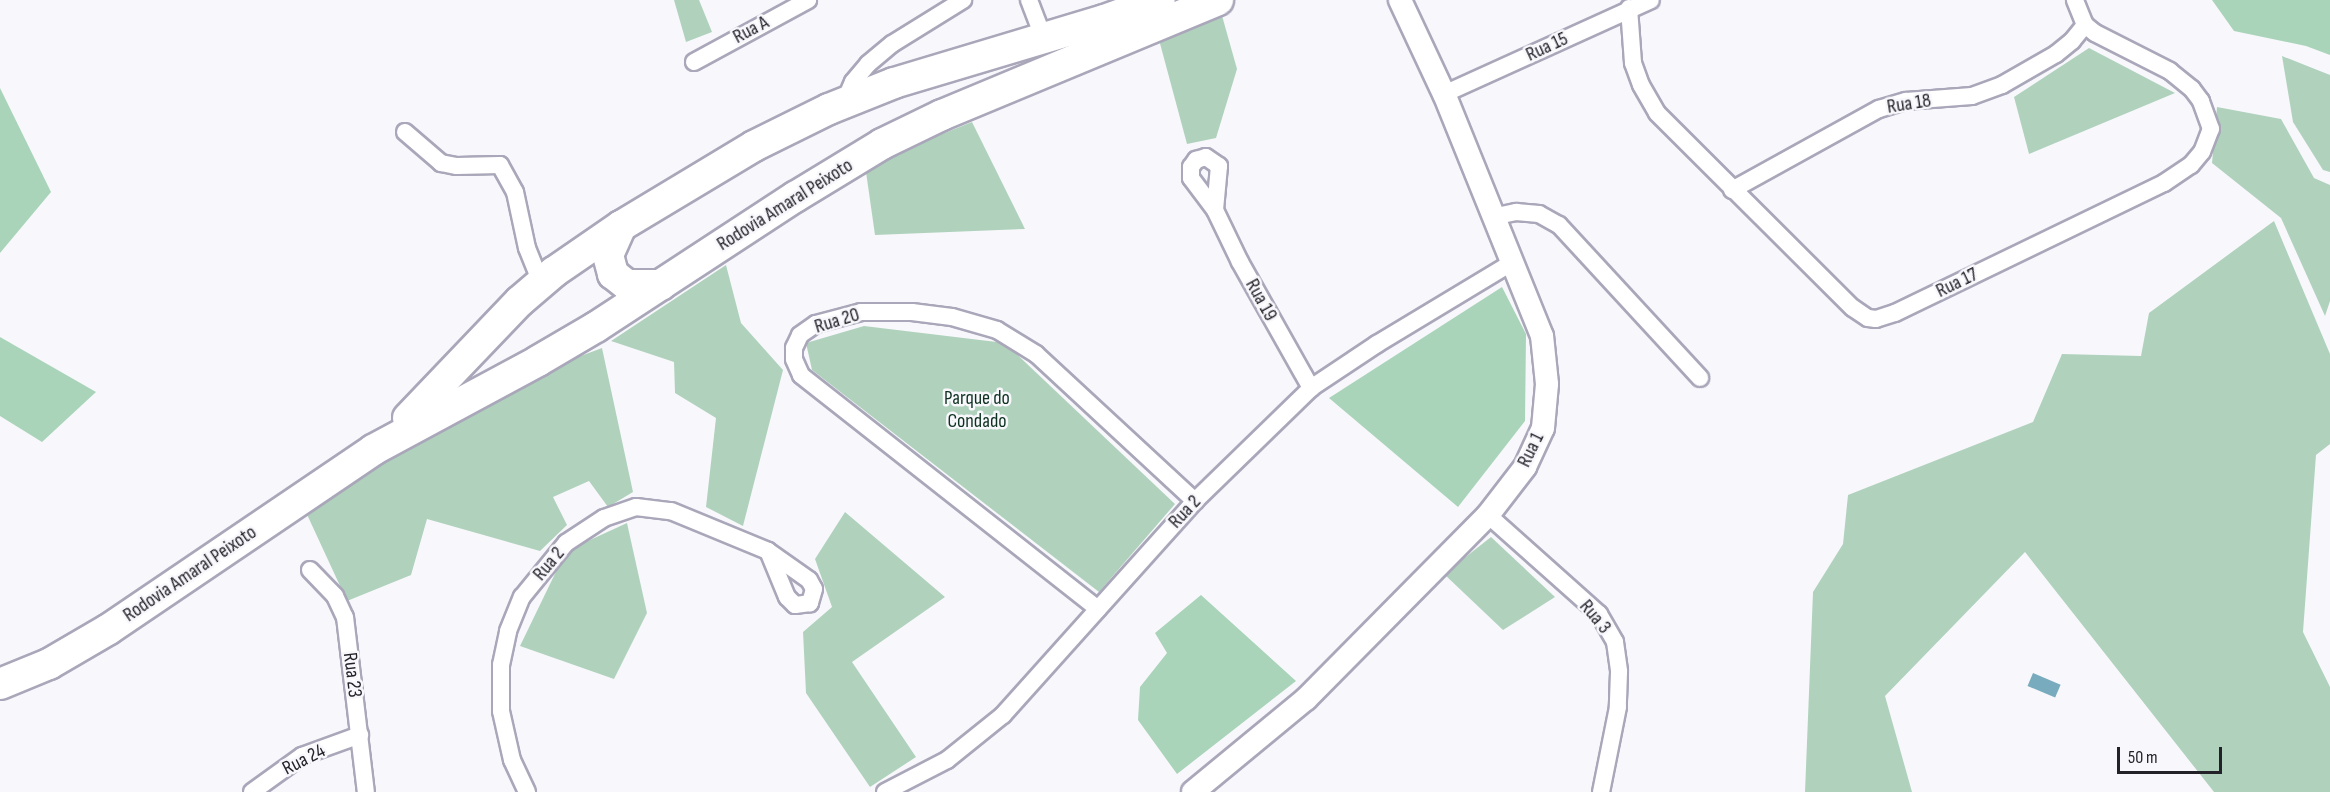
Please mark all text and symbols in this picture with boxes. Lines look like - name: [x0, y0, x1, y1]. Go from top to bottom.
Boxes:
- street label: Rua A: [729, 11, 773, 49]
- street label: Rua 15: [1522, 27, 1572, 67]
- street label: Rua 18: [1885, 89, 1933, 119]
- street label: Rodovia Amaral Peixoto: [713, 154, 857, 256]
- street label: Rua 17: [1932, 263, 1982, 303]
- street label: Rua 19: [1240, 275, 1282, 325]
- street label: Rua 20: [812, 303, 862, 339]
- park label: Parque do Condado: [944, 387, 1010, 434]
- street label: Rua 1: [1512, 429, 1550, 471]
- street label: Rua 2: [1164, 490, 1206, 534]
- street label: Rodovia Amaral Peixoto: [119, 521, 261, 627]
- street label: Rua 2: [528, 542, 570, 586]
- street label: Rua 3: [1574, 595, 1616, 639]
- street label: Rua 23: [337, 651, 367, 699]
- scale bar: [2120, 735, 2225, 773]
- street label: Rua 24: [279, 739, 329, 781]
- text: 50 m: [2128, 747, 2158, 768]

